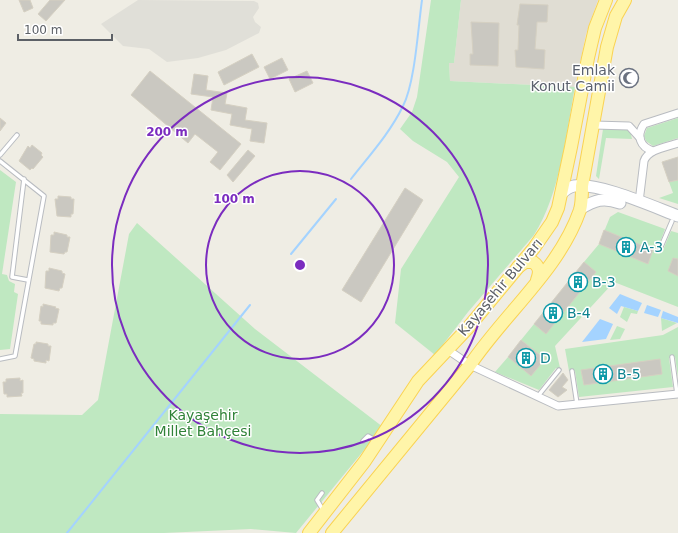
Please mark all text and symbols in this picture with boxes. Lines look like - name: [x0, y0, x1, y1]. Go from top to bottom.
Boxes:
- scale bar: [18, 16, 112, 42]
- text: 100 m: [24, 23, 62, 37]
- place label: Emlak Konut Camii: [530, 62, 616, 94]
- mosque icon: Emlak Konut Camii: [618, 67, 640, 89]
- text: 200 m: [146, 125, 188, 139]
- text: 100 m: [213, 192, 255, 206]
- street label: Kayaşehir Bulvarı: [455, 235, 545, 339]
- building icon: A-3: [615, 236, 637, 258]
- place label: A-3: [640, 239, 663, 255]
- centre of rings: [293, 258, 307, 272]
- building icon: B-3: [567, 271, 589, 293]
- place label: B-3: [592, 274, 616, 290]
- building icon: B-4: [542, 302, 564, 324]
- place label: B-4: [567, 305, 591, 321]
- building icon: D: [515, 347, 537, 369]
- place label: D: [540, 350, 551, 366]
- building icon: B-5: [592, 363, 614, 385]
- place label: B-5: [617, 366, 641, 382]
- park label: Kayaşehir Millet Bahçesi: [155, 407, 251, 439]

